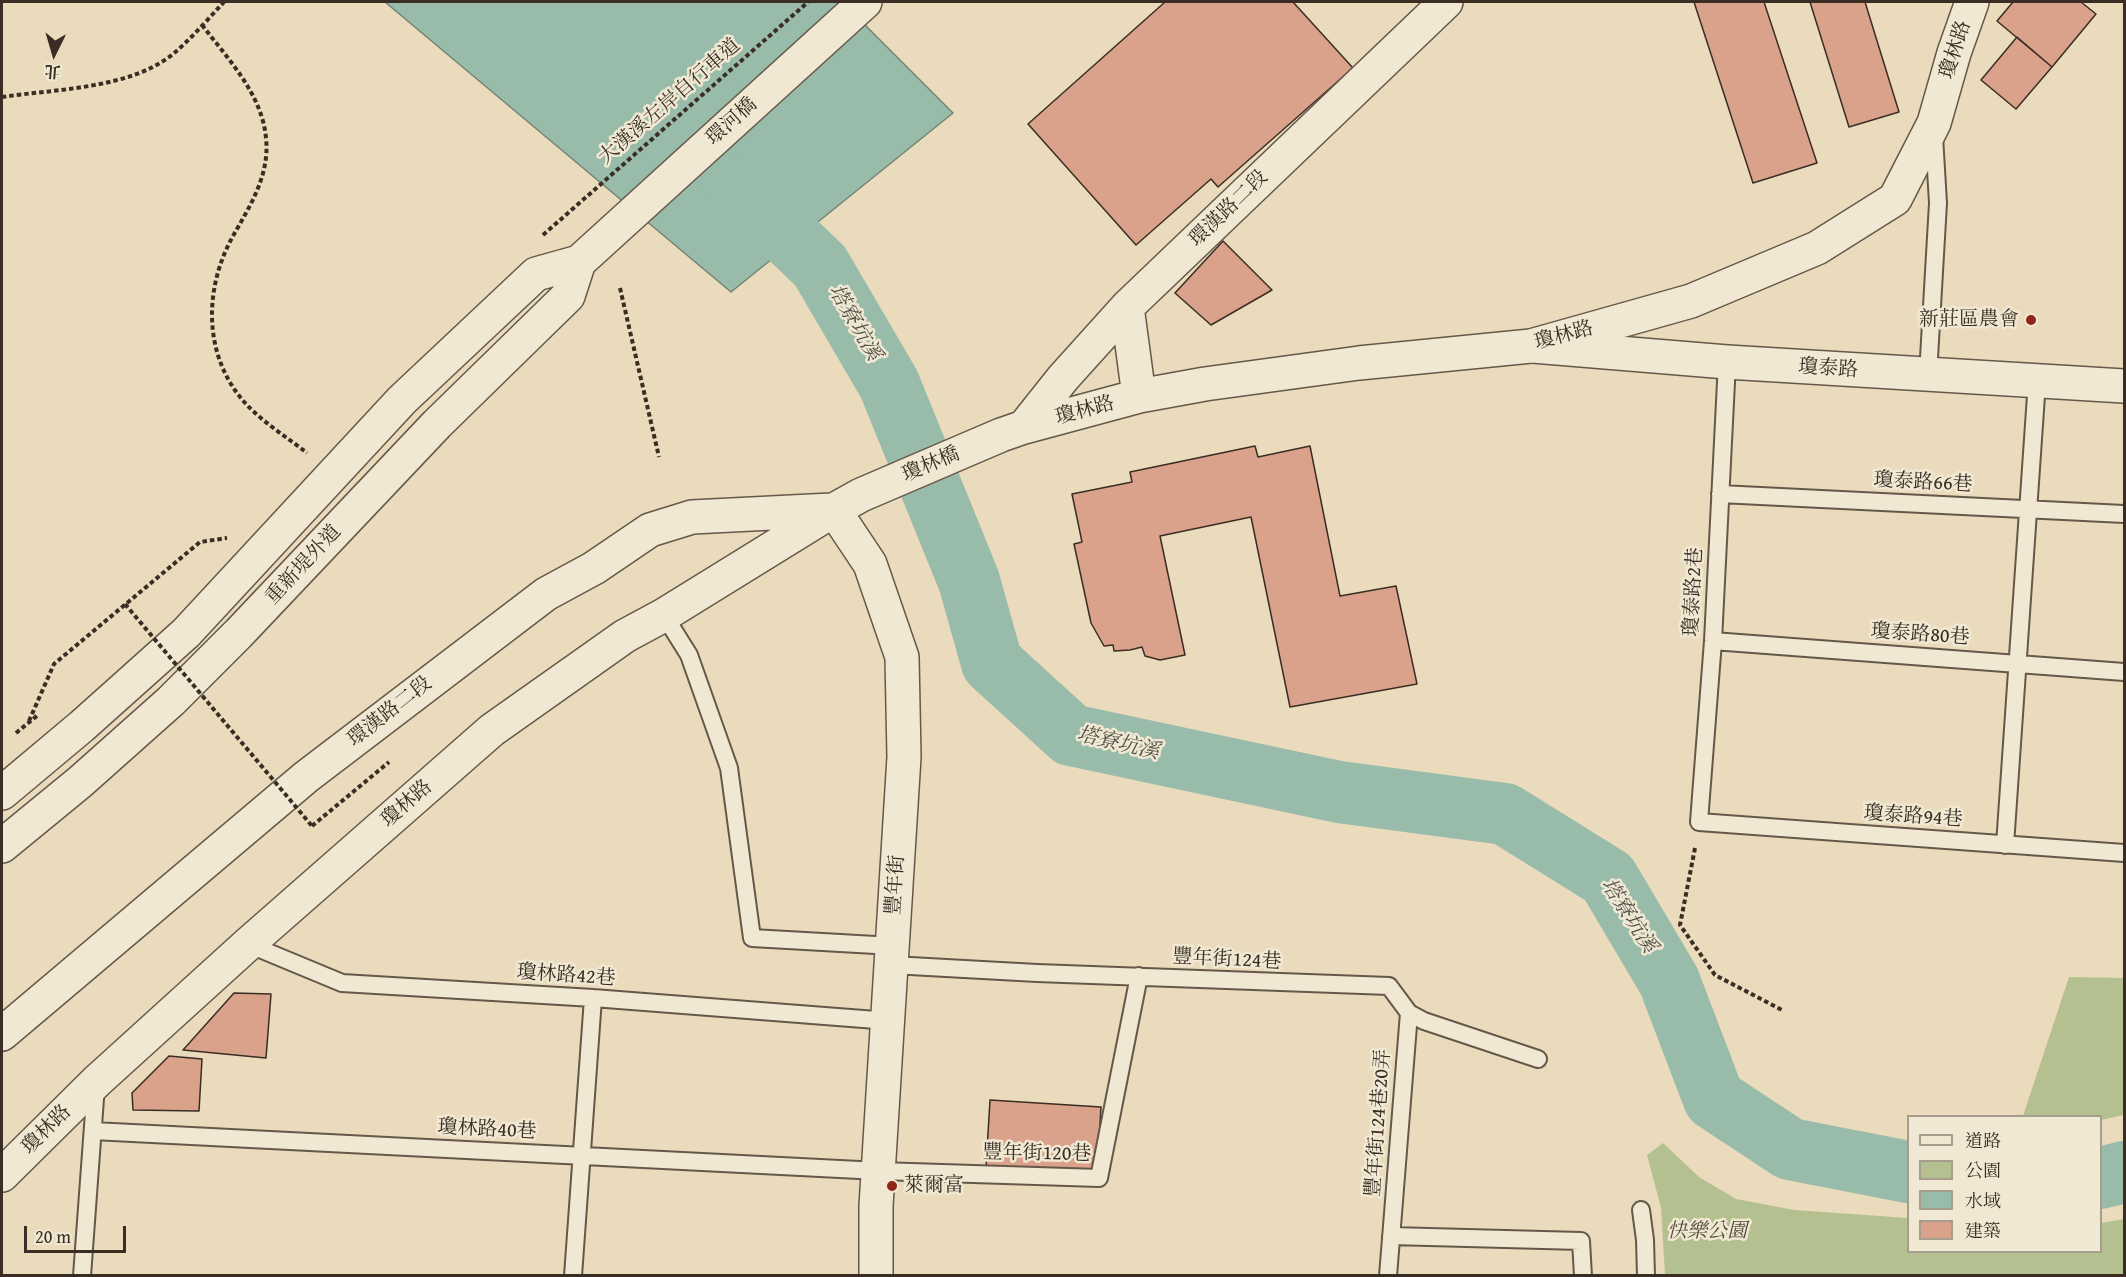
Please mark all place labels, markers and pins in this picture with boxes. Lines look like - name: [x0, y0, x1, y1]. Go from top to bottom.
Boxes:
- place label: 新莊區農會: [1919, 308, 2019, 332]
- marker: 新莊區農會: [2024, 313, 2038, 327]
- place label: 萊爾富: [904, 1174, 964, 1198]
- marker: 萊爾富: [885, 1179, 899, 1193]

